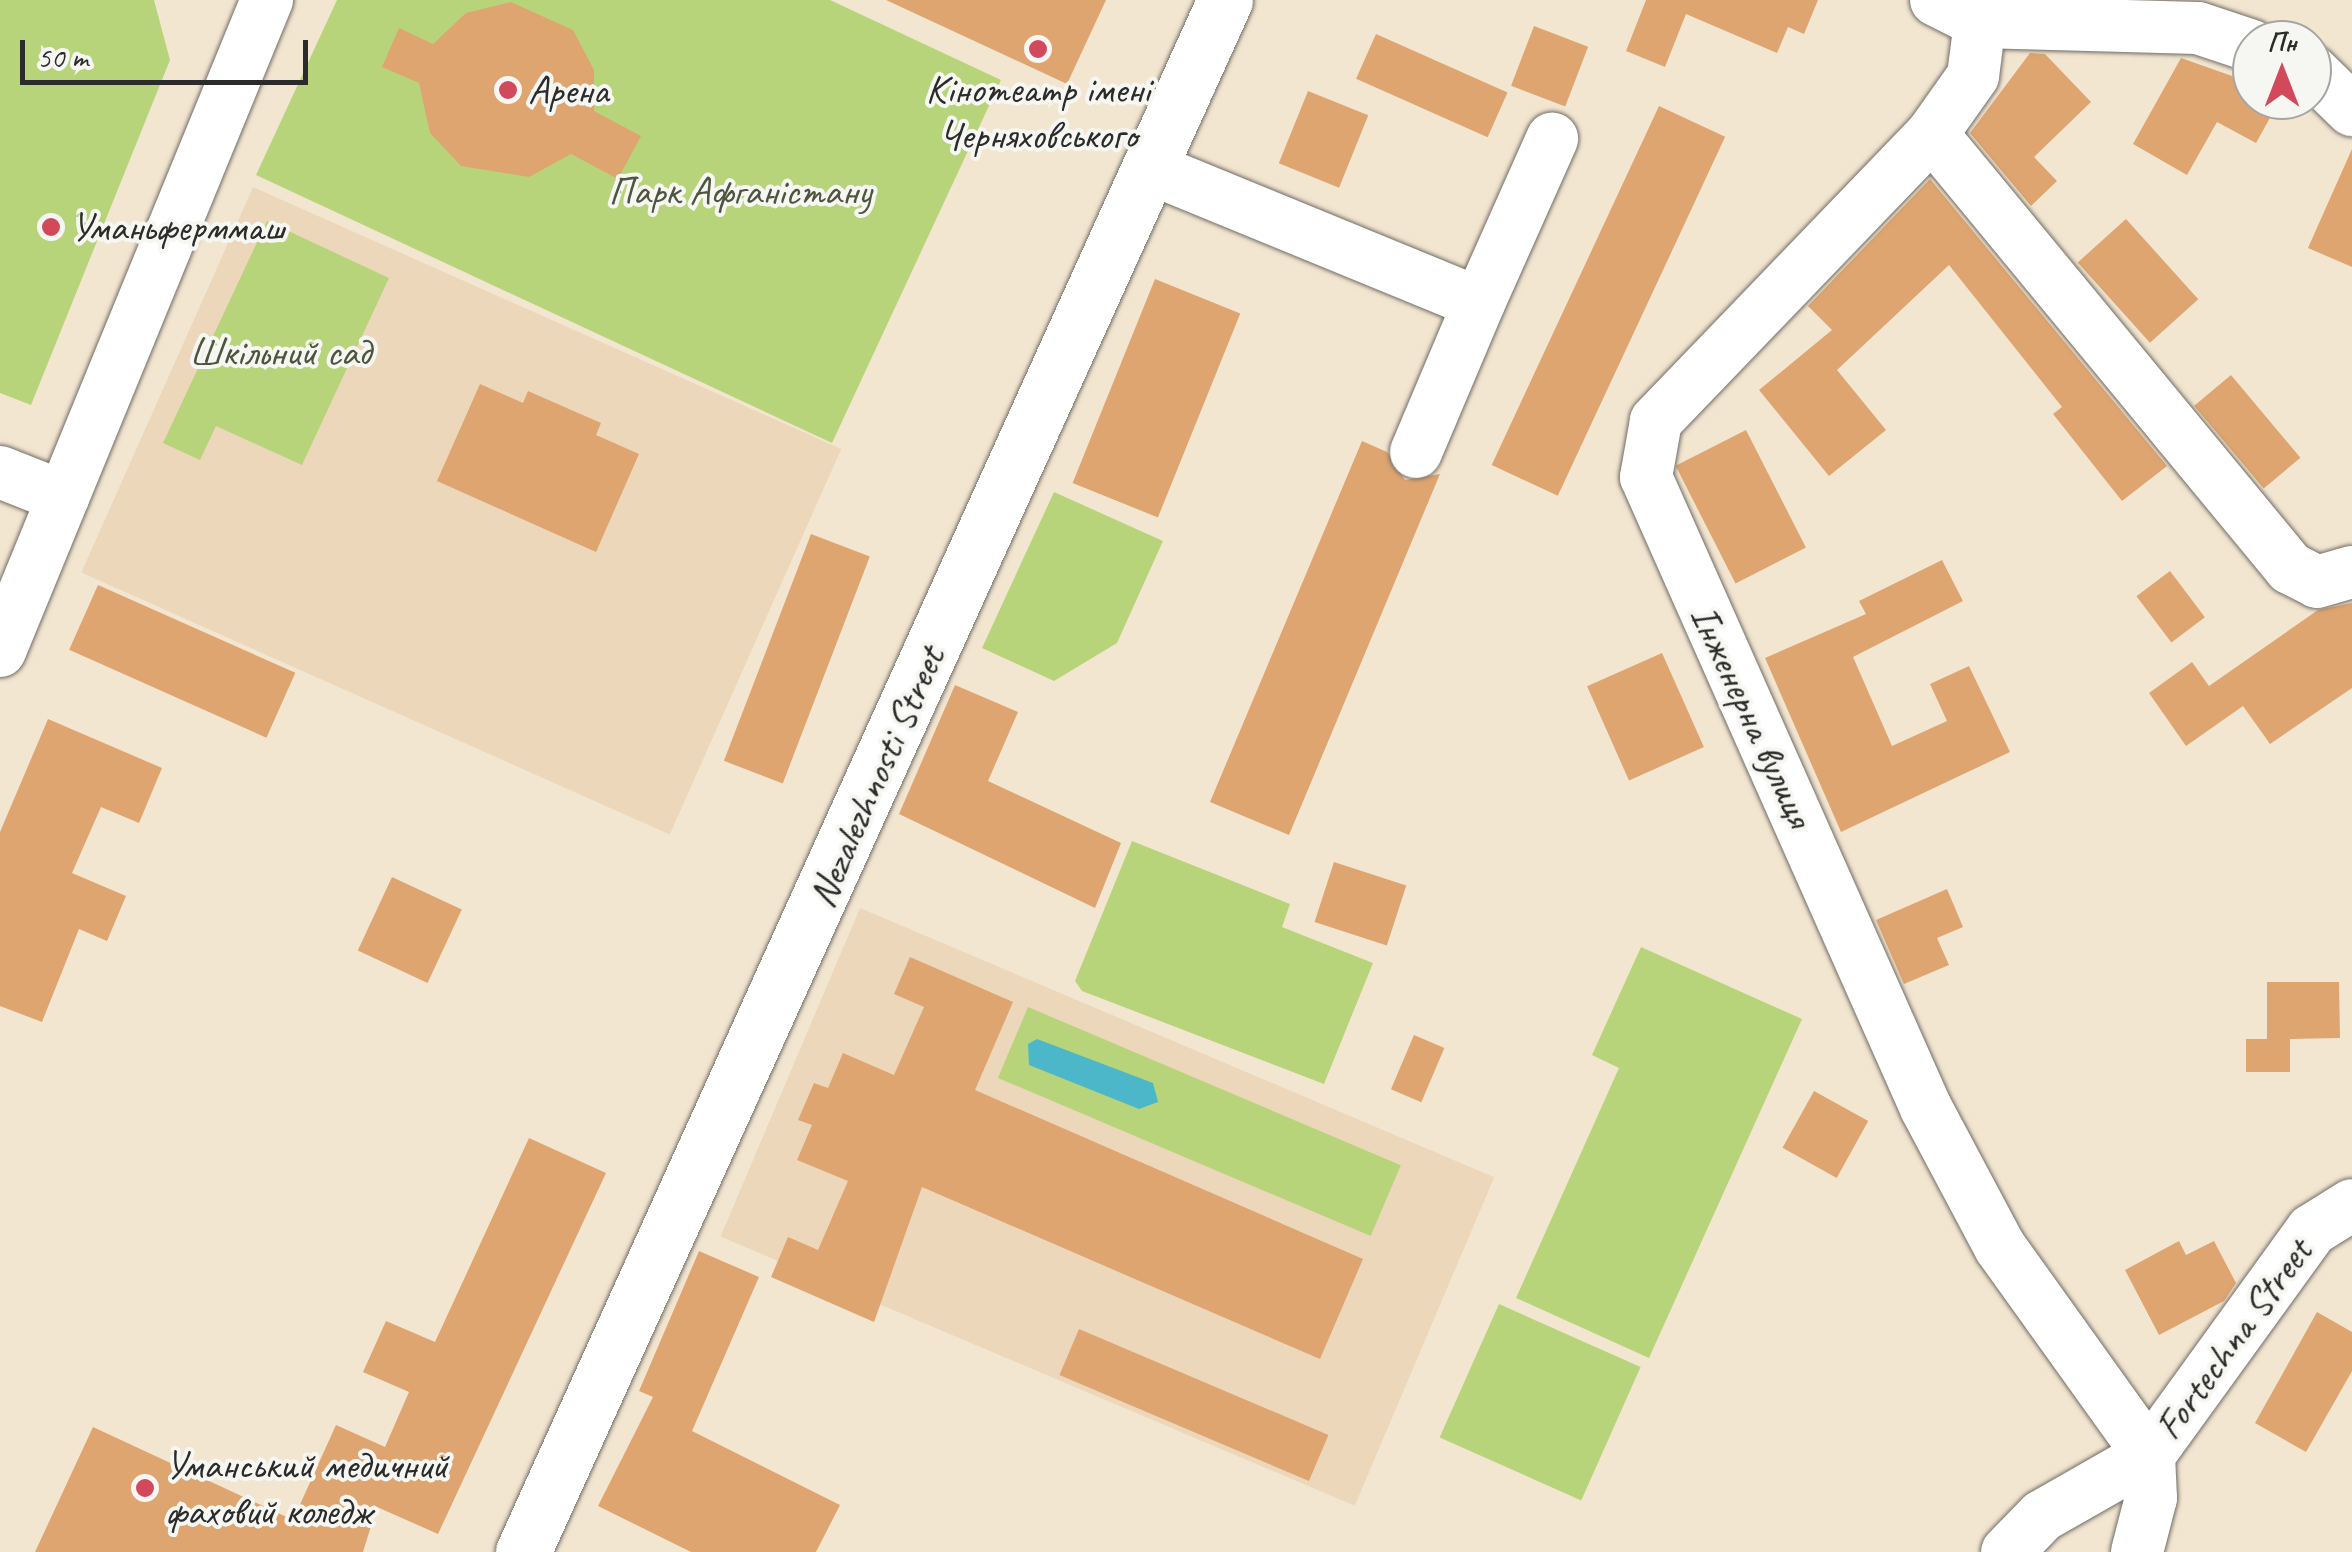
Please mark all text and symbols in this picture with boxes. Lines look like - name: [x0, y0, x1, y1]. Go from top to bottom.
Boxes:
- scale bar: [25, 20, 312, 82]
- north arrow: [2232, 20, 2332, 120]
- text: Пн: [2267, 24, 2297, 59]
- text: 50 m: [37, 38, 88, 76]
- marker: Кінотеатр імені Черняховського: [1027, 38, 1049, 60]
- place label: Кінотеатр імені Черняховського: [926, 65, 1150, 159]
- place label: Арена: [528, 66, 608, 114]
- marker: Арена: [497, 79, 519, 101]
- park label: Парк Афганістану: [609, 167, 871, 215]
- place label: Уманьферммаш: [71, 203, 284, 251]
- marker: Уманьферммаш: [40, 216, 62, 238]
- park label: Шкільний сад: [189, 328, 371, 376]
- street label: Інженерна вулиця: [1680, 598, 1824, 834]
- street label: Nezalezhnosti Street: [797, 639, 955, 915]
- street label: Fortechna Street: [2144, 1229, 2322, 1449]
- place label: Уманський медичний фаховий коледж: [165, 1441, 448, 1535]
- marker: Уманський медичний фаховий коледж: [134, 1477, 156, 1499]

